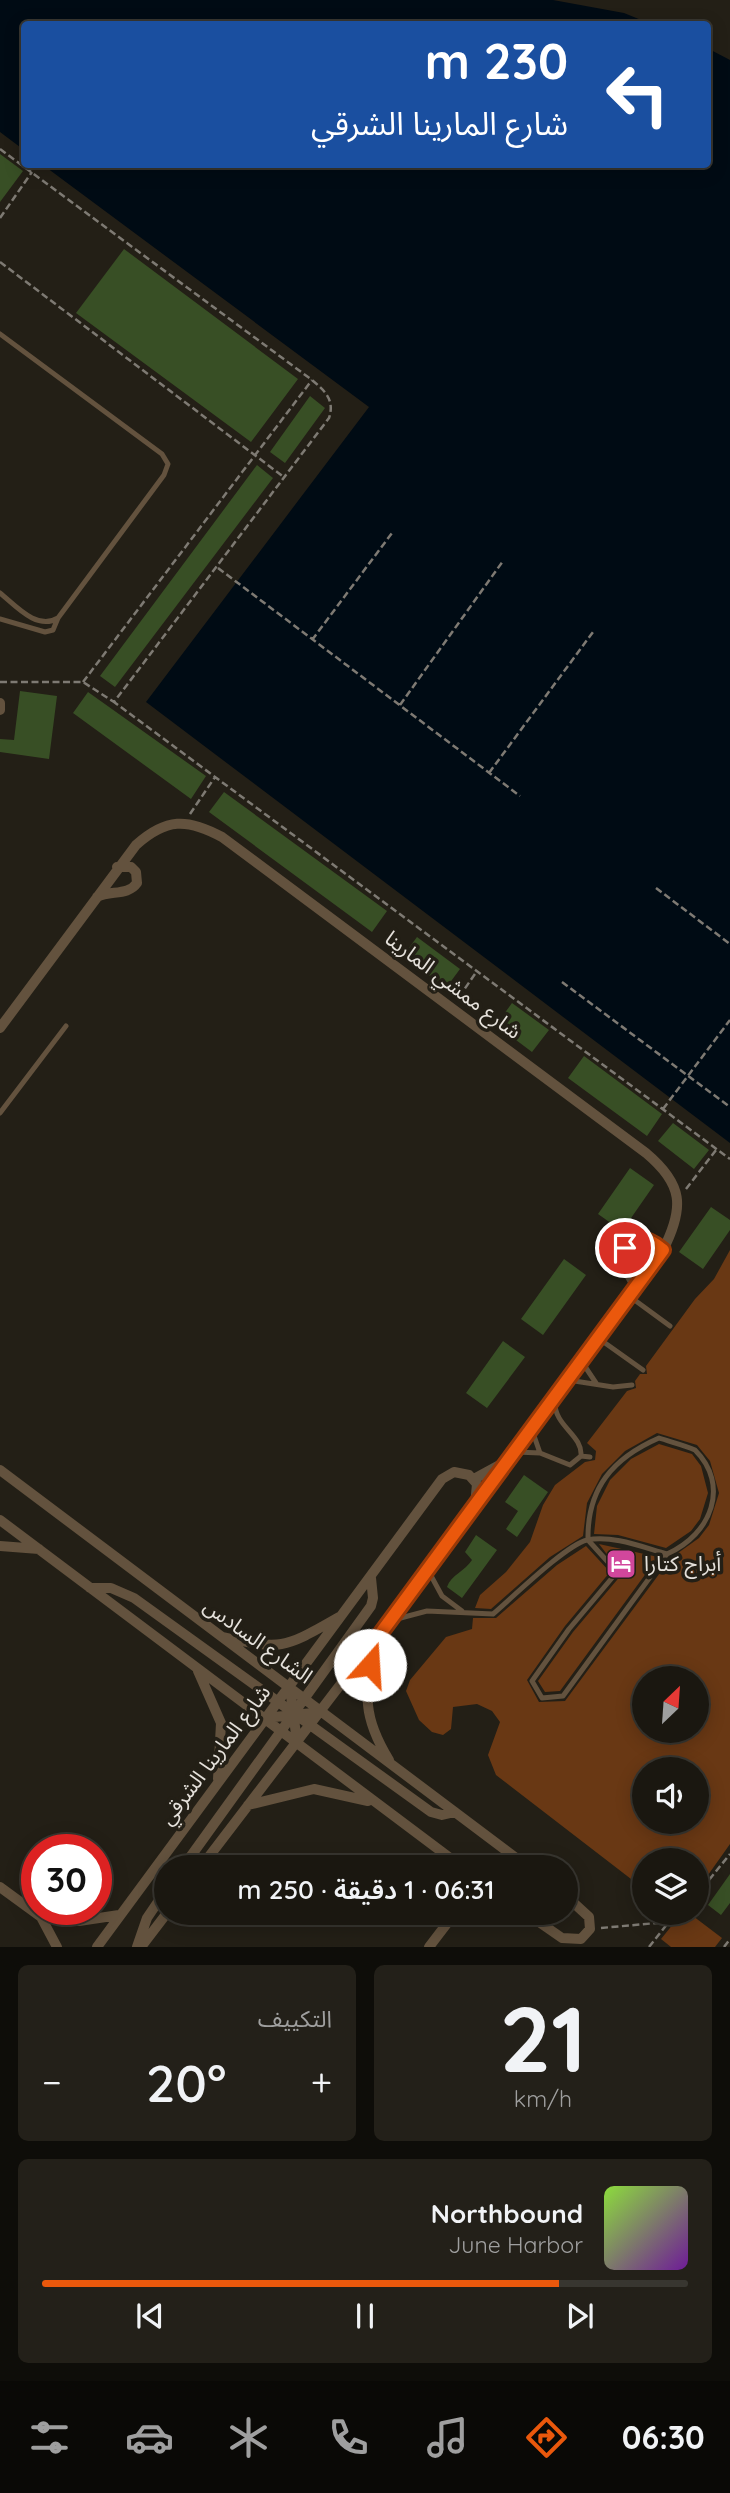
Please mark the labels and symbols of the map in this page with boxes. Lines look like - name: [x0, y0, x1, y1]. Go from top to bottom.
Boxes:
- street label: شارع ممشي المارينا: [378, 924, 527, 1047]
- pin: [595, 1218, 655, 1278]
- hotel icon: أبراج كتارا: [604, 1547, 638, 1581]
- place label: أبراج كتارا: [644, 1550, 721, 1579]
- street label: الشارع السادس: [197, 1592, 318, 1691]
- position arrow: [333, 1628, 407, 1702]
- north arrow: [632, 1666, 709, 1743]
- street label: شارع المارينا الشرقي: [153, 1679, 278, 1832]
- speed limit sign: 30: [21, 1834, 112, 1925]

